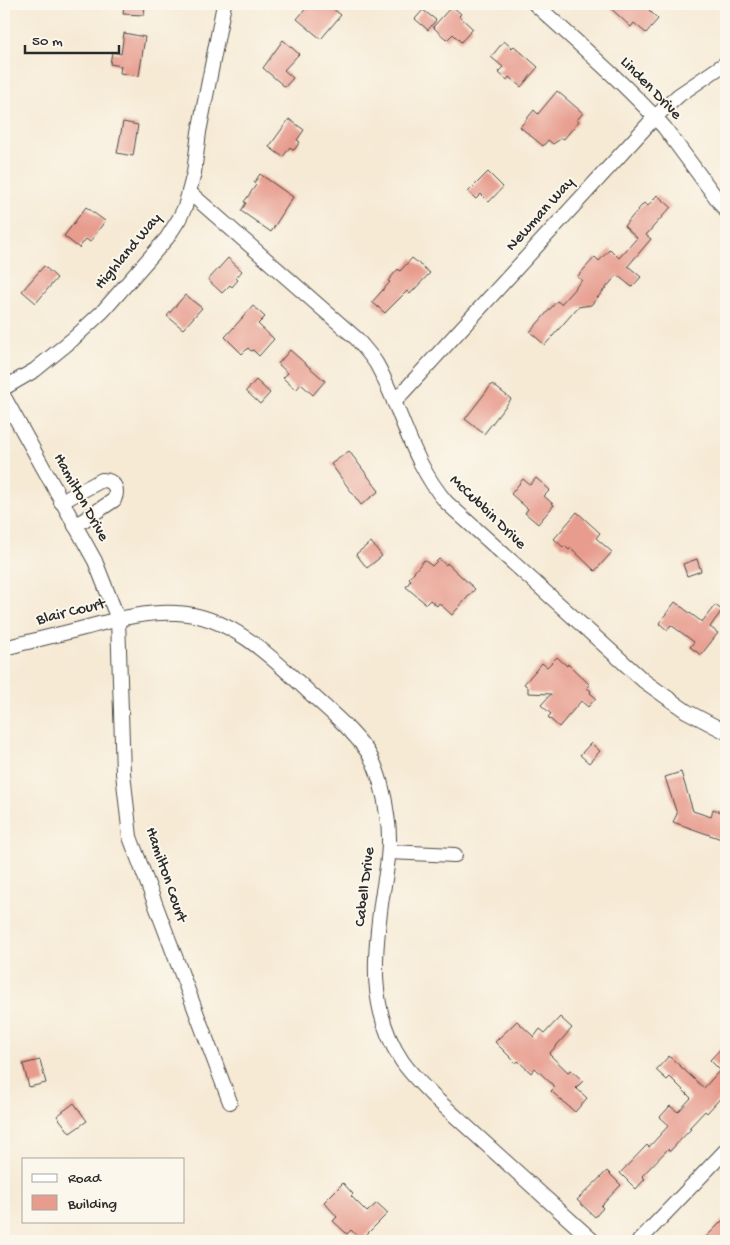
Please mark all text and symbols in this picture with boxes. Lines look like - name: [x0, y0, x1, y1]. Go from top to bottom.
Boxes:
- scale bar: [25, 22, 119, 54]
- text: 50 m: [32, 33, 63, 51]
- street label: Linden Drive: [615, 53, 685, 125]
- street label: Newman Way: [503, 174, 579, 256]
- street label: Highland Way: [92, 210, 167, 294]
- street label: Hamilton Drive: [48, 451, 112, 546]
- street label: McCubbin Drive: [445, 472, 530, 555]
- street label: Blair Court: [34, 595, 109, 631]
- street label: Hamilton Court: [140, 825, 191, 926]
- street label: Cabell Drive: [352, 845, 380, 928]
- legend: [22, 1158, 185, 1222]
- text: Road: [68, 1170, 102, 1188]
- text: Building: [67, 1196, 117, 1214]

